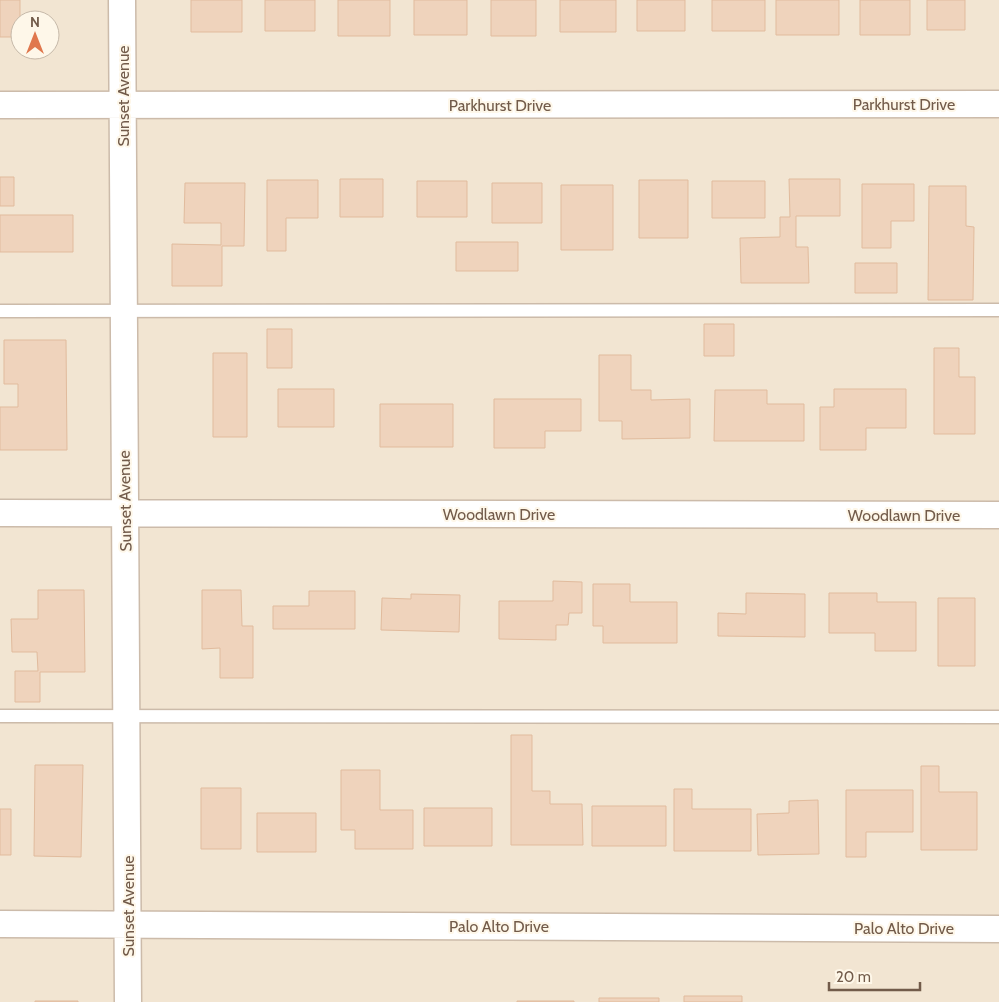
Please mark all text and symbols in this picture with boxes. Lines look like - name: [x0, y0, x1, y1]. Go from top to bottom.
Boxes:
- north arrow: [10, 10, 60, 60]
- text: N: [30, 13, 40, 31]
- street label: Sunset Avenue: [114, 45, 133, 147]
- street label: Parkhurst Drive: [853, 95, 955, 114]
- street label: Parkhurst Drive: [449, 96, 551, 115]
- street label: Sunset Avenue: [115, 450, 135, 552]
- street label: Woodlawn Drive: [443, 505, 555, 524]
- street label: Woodlawn Drive: [848, 506, 960, 525]
- street label: Sunset Avenue: [119, 855, 138, 957]
- street label: Palo Alto Drive: [449, 917, 549, 936]
- street label: Palo Alto Drive: [854, 919, 954, 938]
- scale bar: [829, 960, 920, 992]
- text: 20 m: [836, 968, 871, 986]

